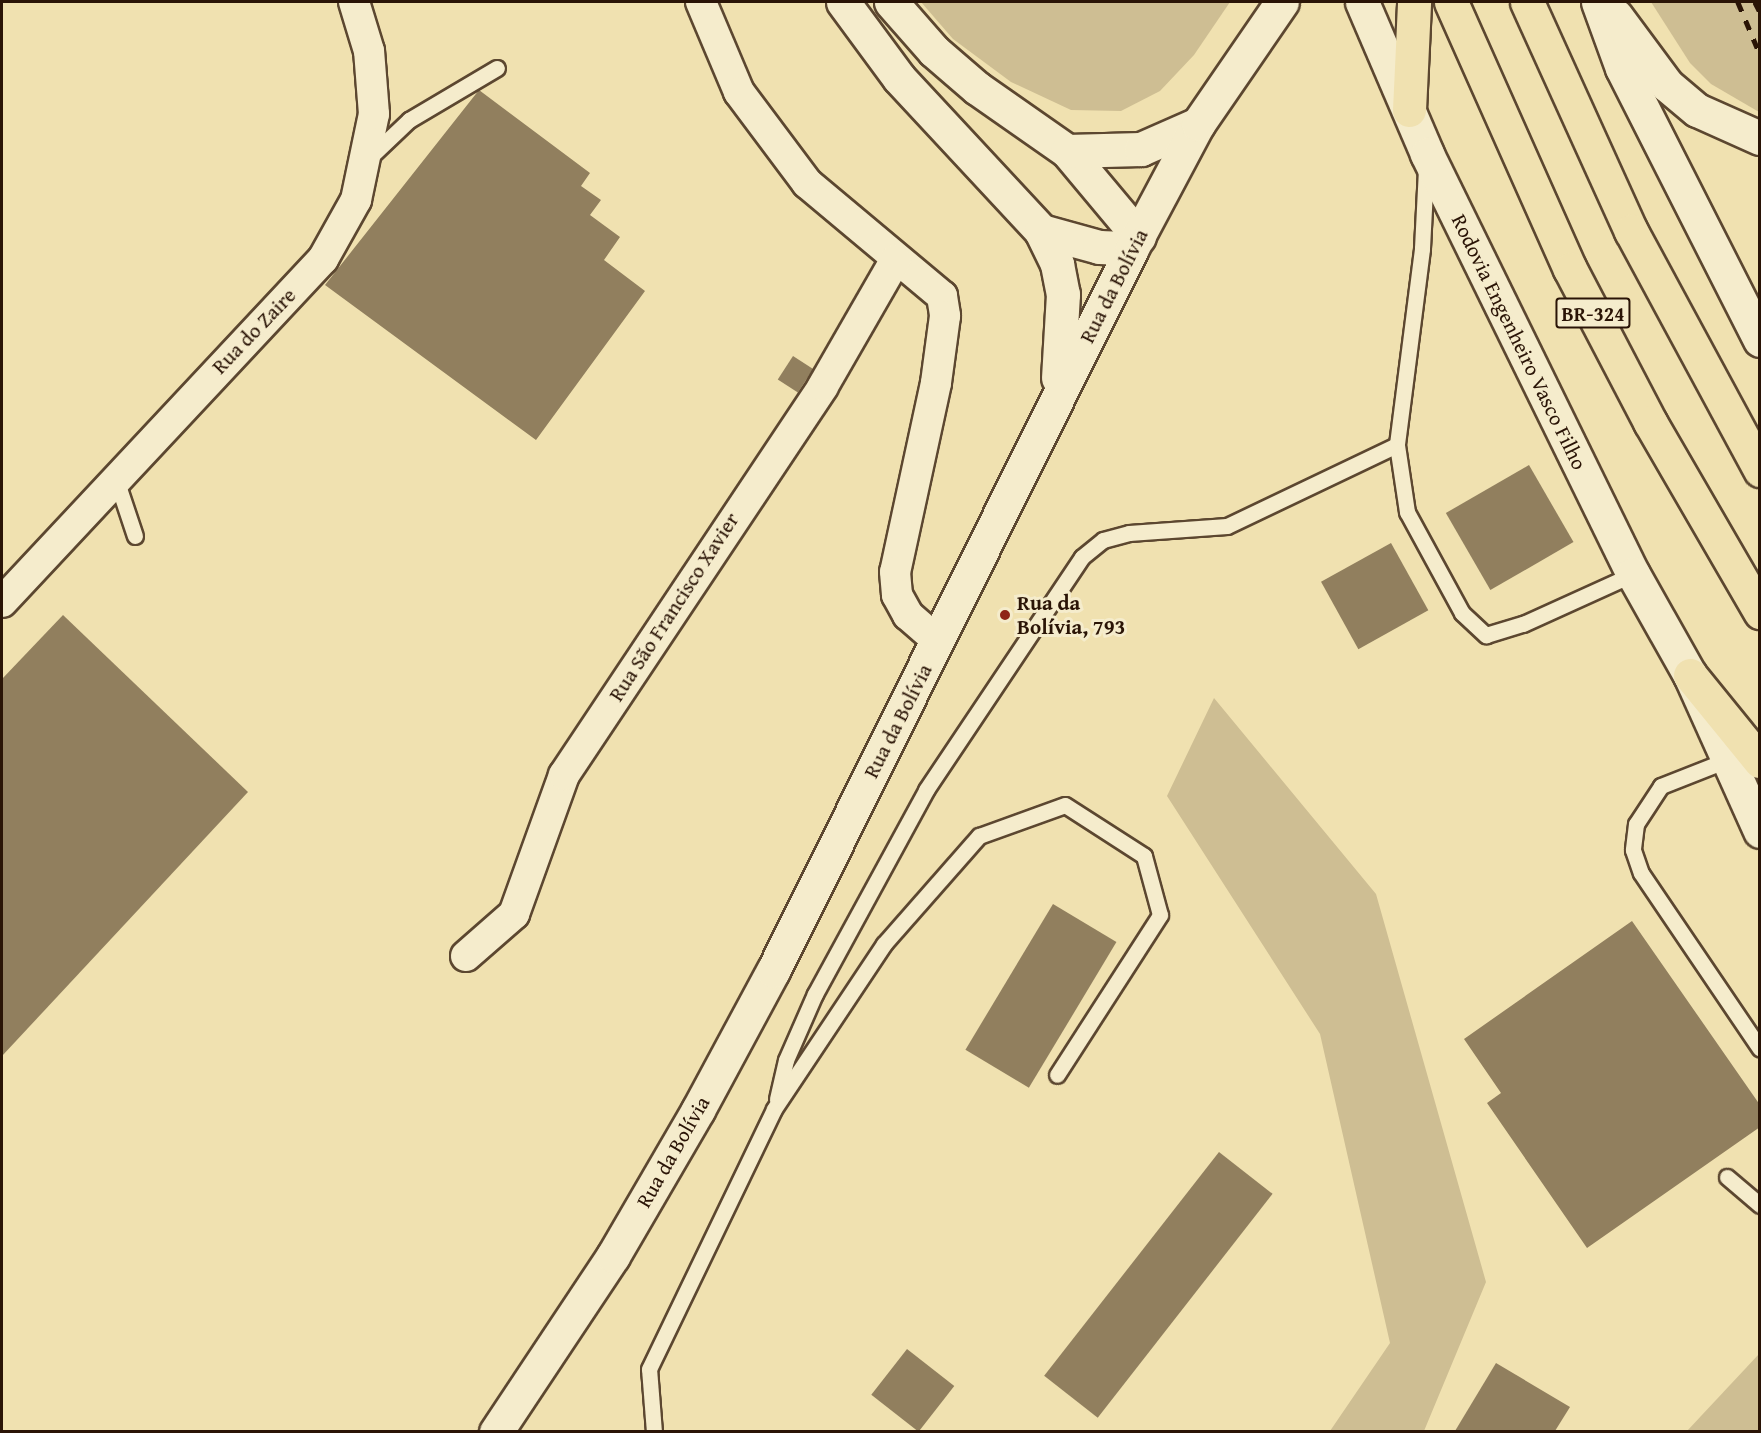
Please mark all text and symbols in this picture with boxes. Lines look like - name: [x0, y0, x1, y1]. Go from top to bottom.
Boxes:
- street label: Rodovia Engenheiro Vasco Filho: [1446, 210, 1592, 474]
- street label: Rua da Bolívia: [1075, 225, 1153, 347]
- street label: Rua do Zaire: [207, 283, 301, 379]
- road number: BR-324: [1554, 296, 1632, 330]
- street label: Rua São Francisco Xavier: [604, 508, 744, 706]
- place label: Rua da Bolívia, 793: [1017, 590, 1125, 640]
- marker: Rua da Bolívia, 793: [998, 608, 1012, 622]
- street label: Rua da Bolívia: [859, 660, 937, 782]
- street label: Rua da Bolívia: [631, 1092, 715, 1212]

